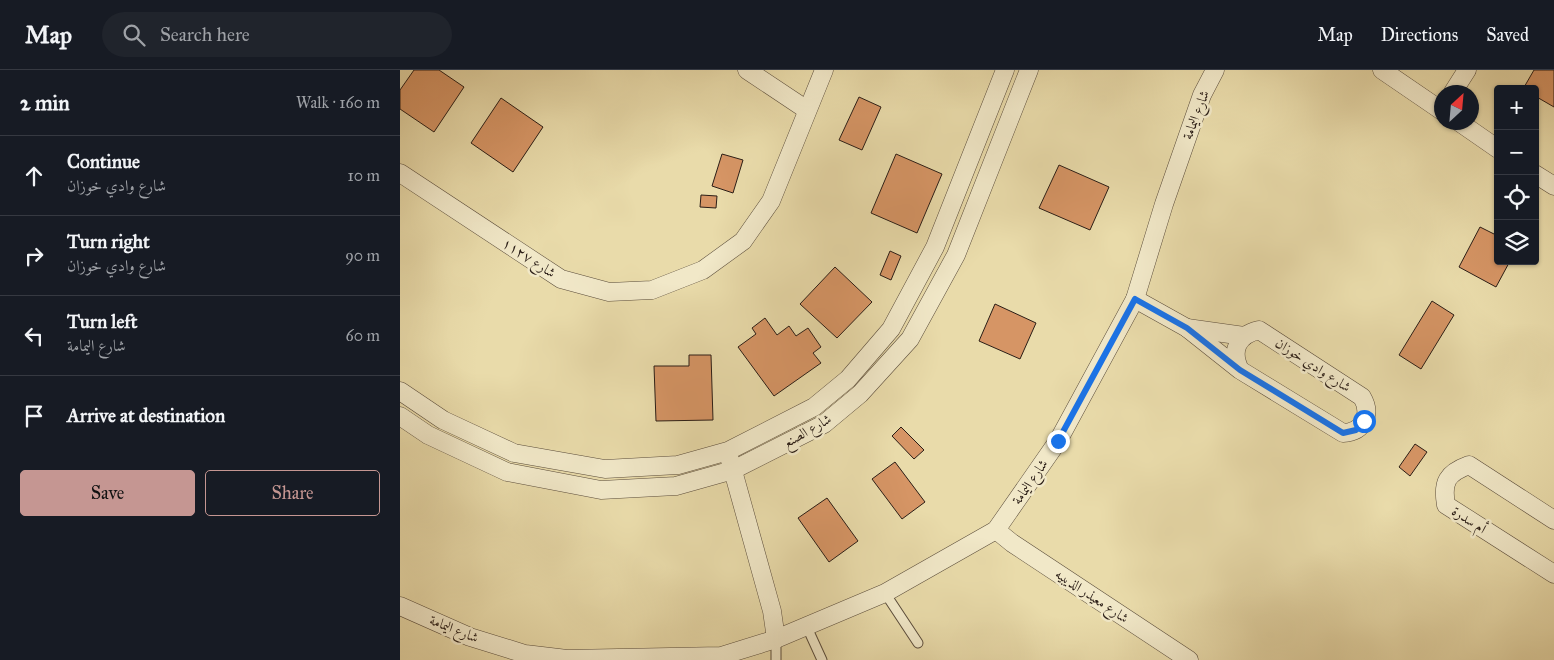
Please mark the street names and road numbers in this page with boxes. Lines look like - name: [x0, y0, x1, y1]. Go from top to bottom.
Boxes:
- street label: شارع اليمامة: [1179, 88, 1216, 143]
- street label: شارع ١١٢٧: [498, 235, 559, 284]
- street label: شارع وادي خوزان: [1270, 334, 1354, 398]
- street label: شارع الصنع: [780, 410, 837, 456]
- street label: شارع اليمامة: [1008, 456, 1054, 510]
- street label: أم سدرة: [1446, 501, 1491, 541]
- street label: شارع معيذر الذيبيه: [1050, 565, 1132, 629]
- street label: شارع اليمامة: [426, 611, 481, 649]

